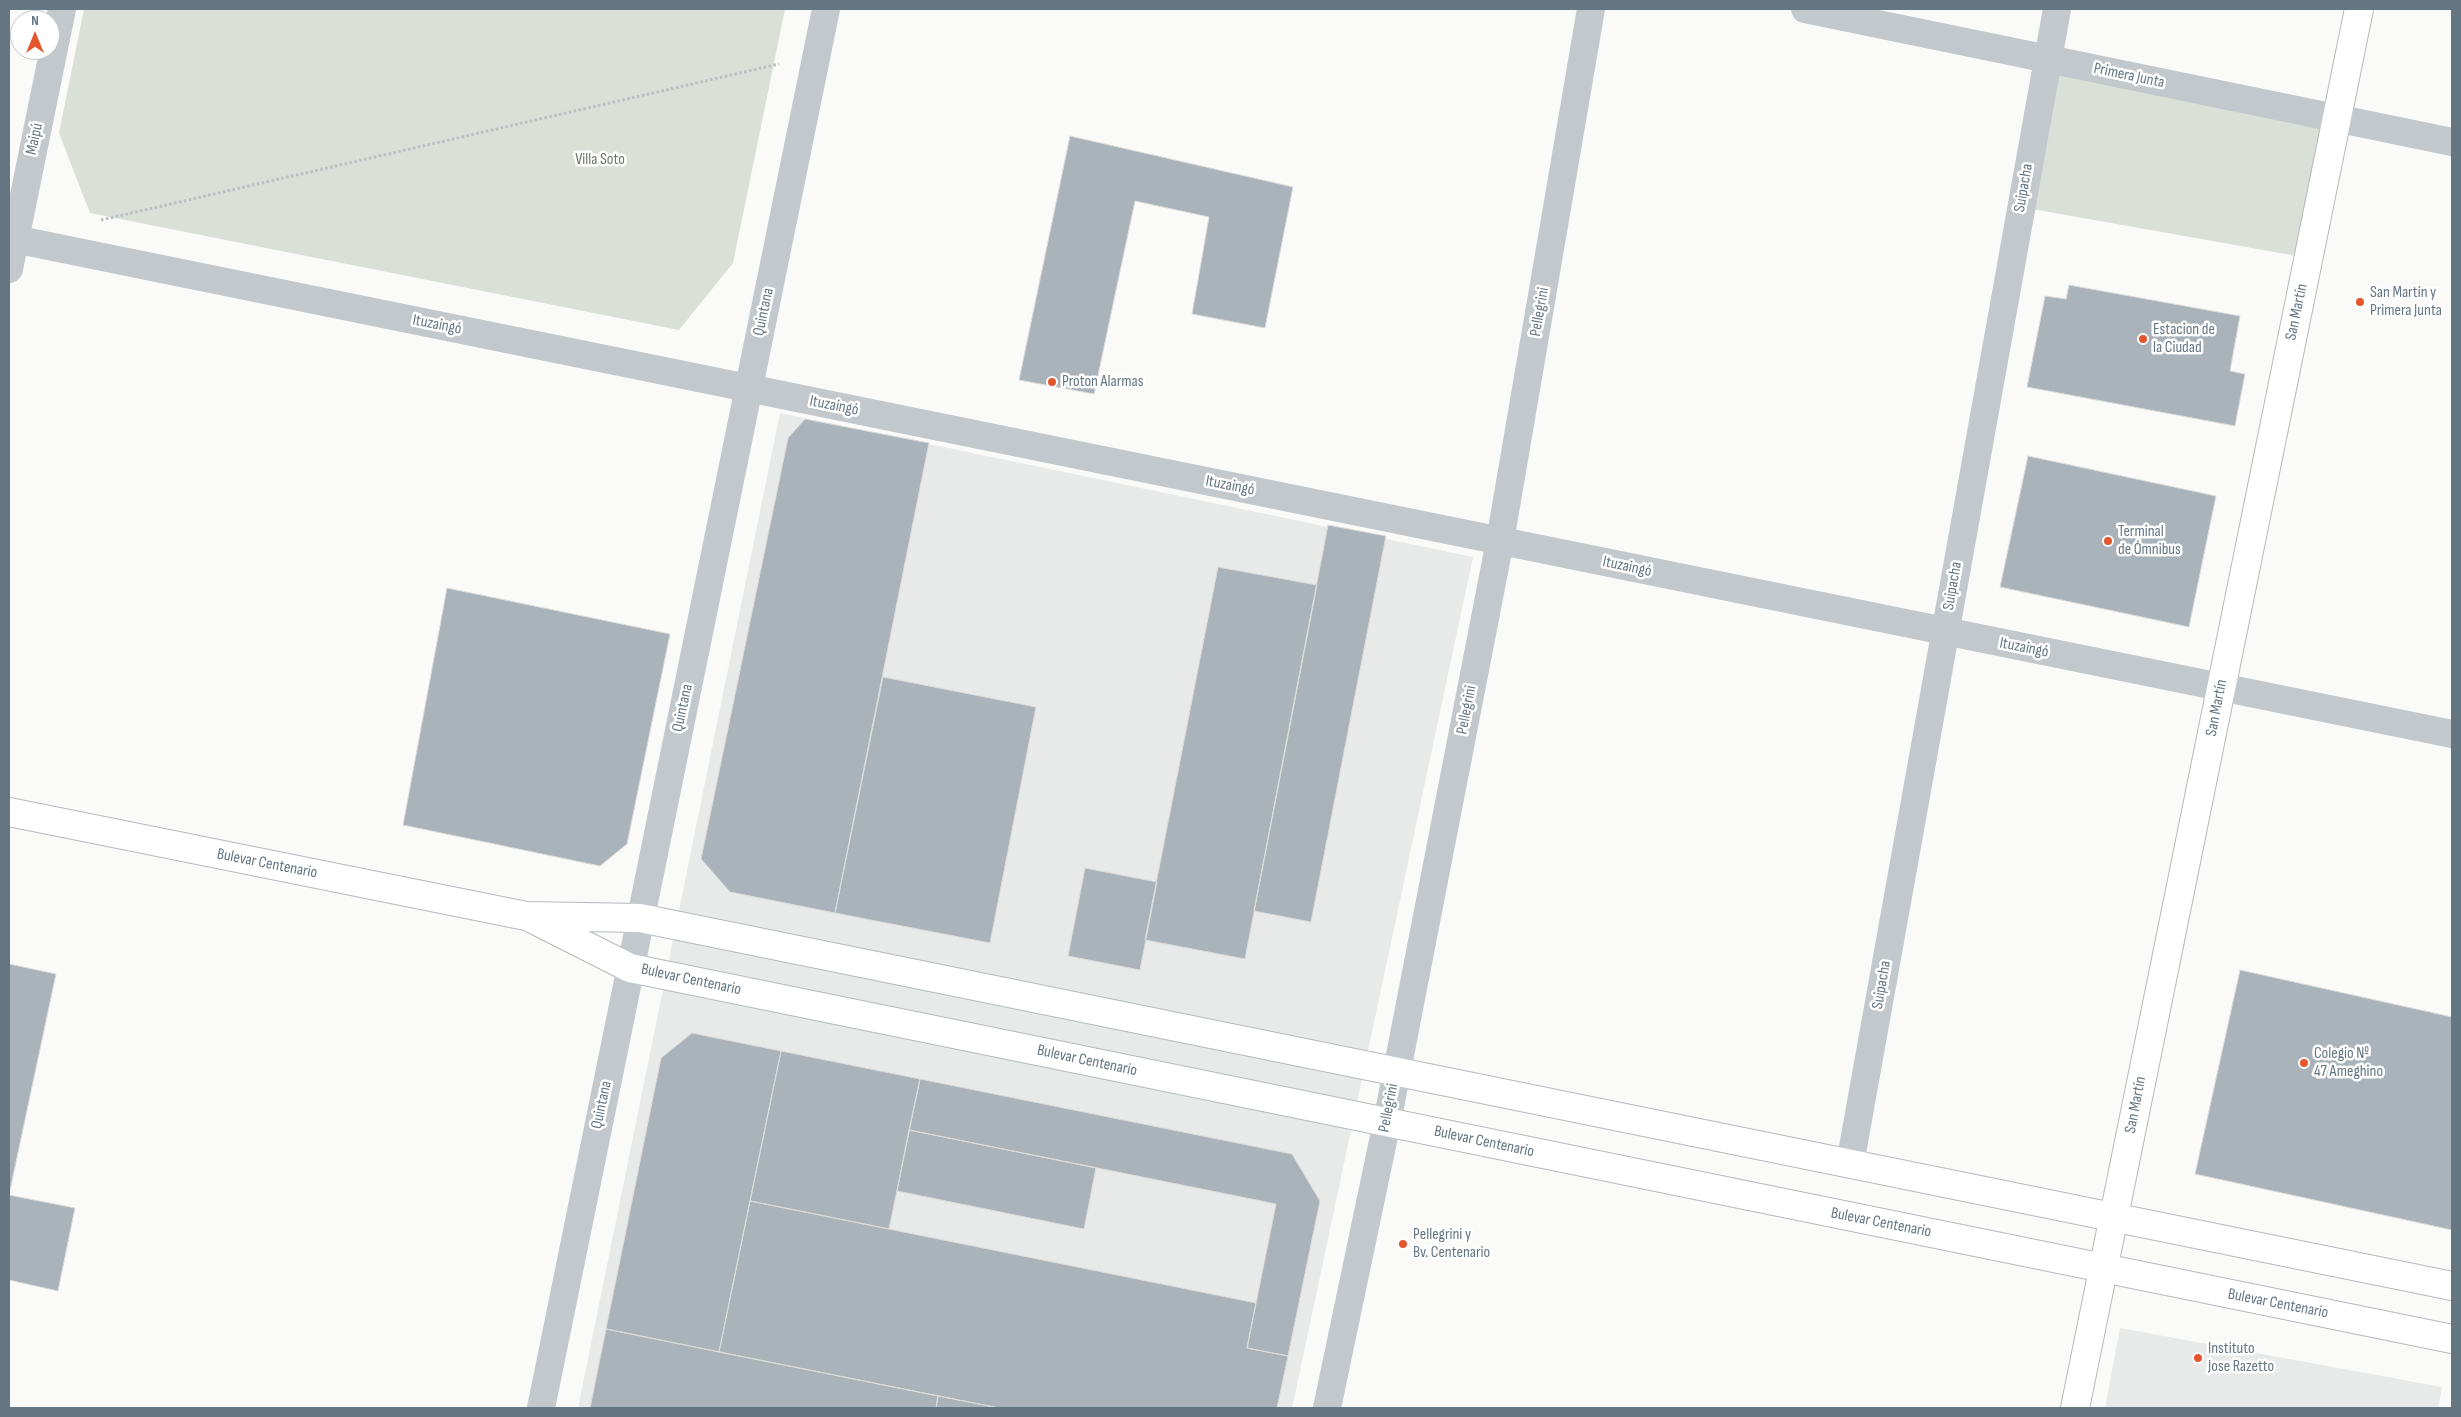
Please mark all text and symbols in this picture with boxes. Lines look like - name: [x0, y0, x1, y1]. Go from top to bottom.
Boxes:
- north arrow: [10, 10, 60, 60]
- text: N: [31, 12, 39, 29]
- street label: Primera Junta: [2092, 59, 2166, 93]
- street label: Maipú: [22, 121, 48, 157]
- park label: Villa Soto: [575, 150, 625, 170]
- street label: Suipacha: [2010, 162, 2038, 214]
- street label: San Martín: [2282, 282, 2312, 342]
- place label: San Martín y Primera Junta: [2370, 283, 2442, 321]
- street label: Quintana: [750, 286, 778, 338]
- street label: Pellegrini: [1526, 286, 1554, 338]
- marker: San Martín y Primera Junta: [2354, 296, 2366, 308]
- street label: Ituzaingó: [411, 311, 463, 339]
- place label: Estacion de la Ciudad: [2153, 320, 2215, 358]
- marker: Estacion de la Ciudad: [2137, 333, 2149, 345]
- place label: Proton Alarmas: [1062, 372, 1143, 392]
- marker: Proton Alarmas: [1046, 376, 1058, 388]
- street label: Ituzaingó: [808, 392, 860, 420]
- street label: Ituzaingó: [1204, 472, 1256, 500]
- place label: Terminal de Ómnibus: [2118, 522, 2181, 560]
- marker: Terminal de Ómnibus: [2102, 535, 2114, 547]
- street label: Ituzaingó: [1601, 552, 1653, 582]
- street label: Suipacha: [1939, 560, 1967, 612]
- street label: Ituzaingó: [1998, 634, 2050, 662]
- street label: San Martín: [2202, 678, 2232, 738]
- street label: Quintana: [669, 682, 697, 734]
- street label: Pellegrini: [1453, 684, 1481, 736]
- street label: Bulevar Centenario: [215, 845, 319, 883]
- street label: Suipacha: [1868, 959, 1896, 1011]
- street label: Bulevar Centenario: [639, 960, 743, 1000]
- street label: Bulevar Centenario: [1035, 1041, 1139, 1081]
- place label: Colegio Nº 47 Ameghino: [2314, 1044, 2383, 1082]
- marker: Colegio Nº 47 Ameghino: [2298, 1057, 2310, 1069]
- street label: San Martín: [2121, 1075, 2151, 1135]
- street label: Quintana: [588, 1079, 616, 1131]
- street label: Pellegrini: [1375, 1082, 1403, 1134]
- street label: Bulevar Centenario: [1432, 1122, 1536, 1162]
- street label: Bulevar Centenario: [1829, 1204, 1933, 1242]
- place label: Pellegrini y Bv. Centenario: [1413, 1225, 1490, 1263]
- marker: Pellegrini y Bv. Centenario: [1397, 1238, 1409, 1250]
- street label: Bulevar Centenario: [2226, 1285, 2330, 1323]
- place label: Instituto Jose Razetto: [2208, 1339, 2274, 1377]
- marker: Instituto Jose Razetto: [2192, 1352, 2204, 1364]

